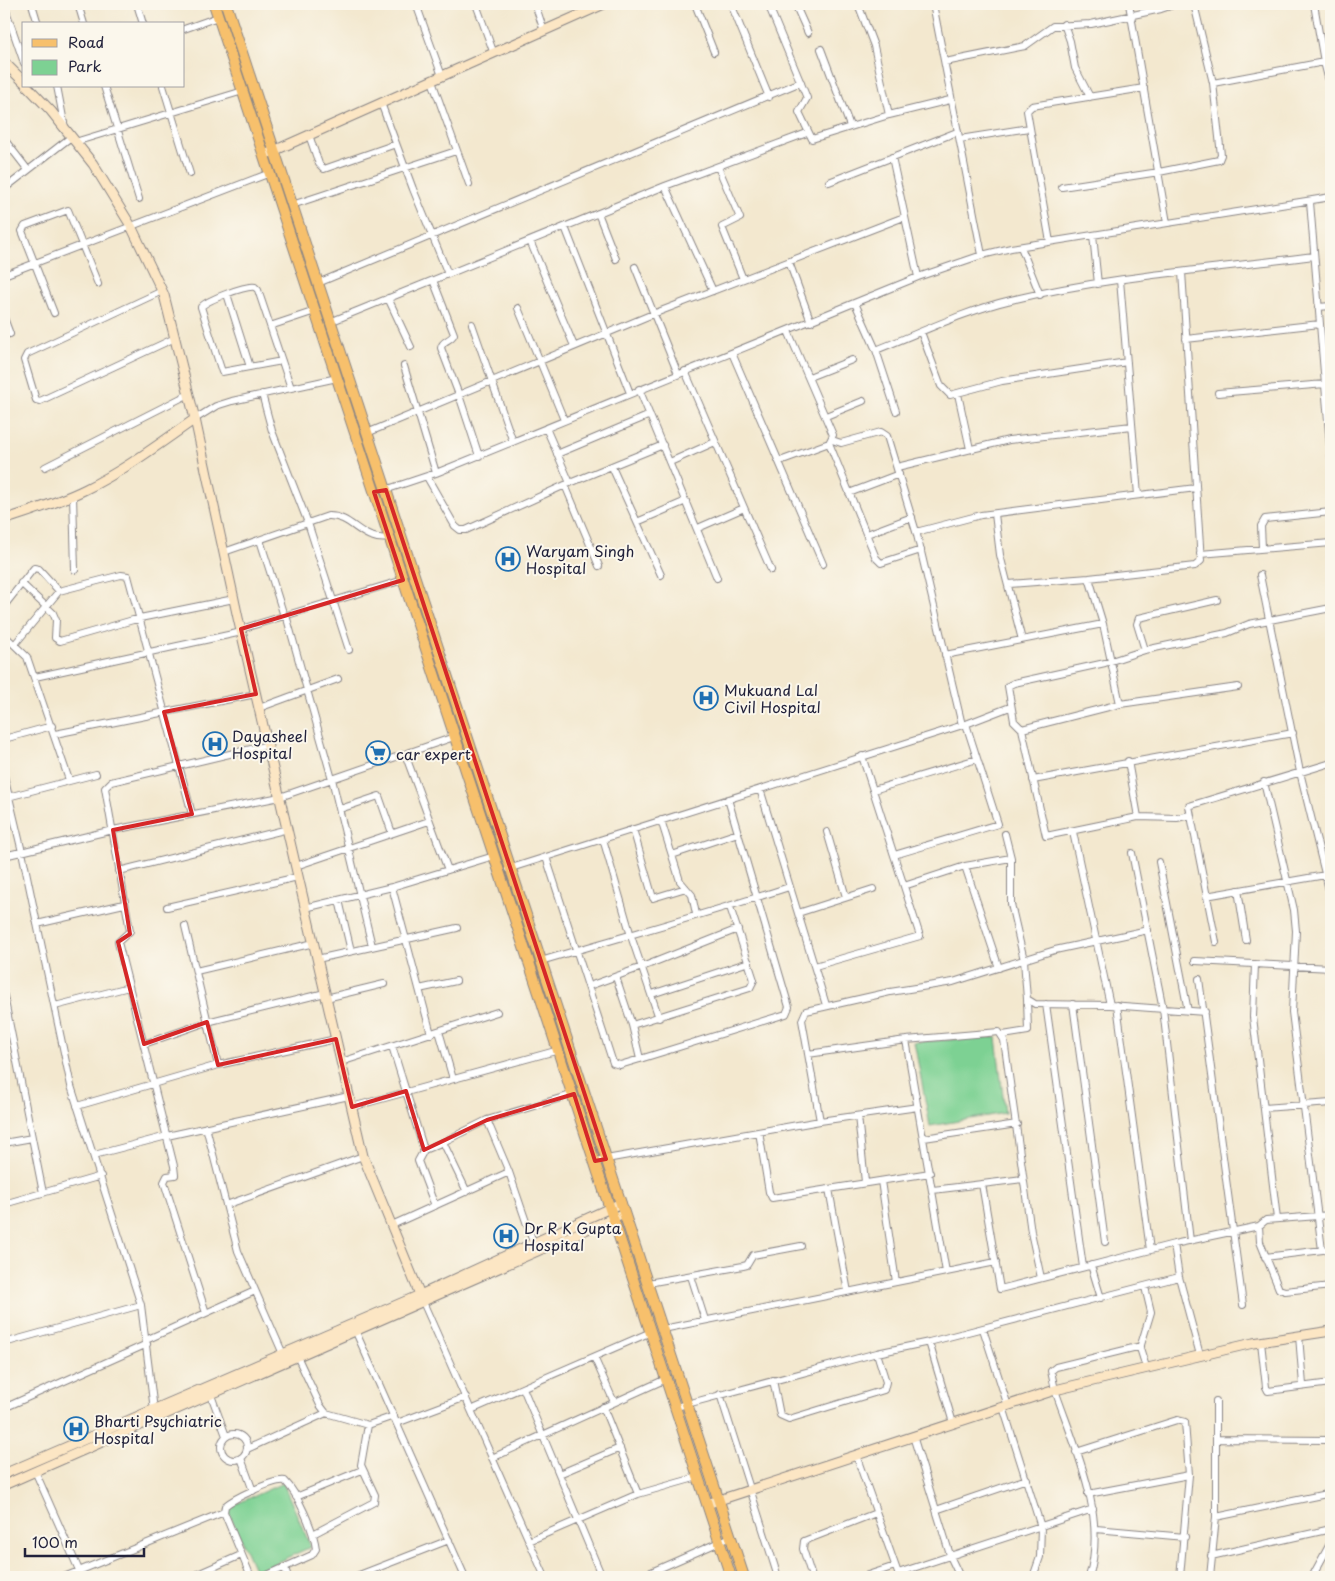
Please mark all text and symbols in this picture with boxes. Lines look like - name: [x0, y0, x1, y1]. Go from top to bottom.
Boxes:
- legend: [22, 22, 185, 88]
- text: Road: [68, 30, 104, 53]
- text: Park: [68, 54, 102, 77]
- place label: Waryam Singh Hospital: [526, 539, 634, 579]
- hospital icon: Waryam Singh Hospital: [495, 546, 521, 572]
- place label: Mukuand Lal Civil Hospital: [724, 678, 821, 718]
- hospital icon: Mukuand Lal Civil Hospital: [693, 685, 719, 711]
- place label: Dayasheel Hospital: [232, 724, 307, 764]
- hospital icon: Dayasheel Hospital: [202, 731, 228, 757]
- supermarket icon: car expert: [365, 740, 391, 766]
- place label: car expert: [396, 742, 471, 765]
- place label: Dr R K Gupta Hospital: [524, 1216, 622, 1256]
- hospital icon: Dr R K Gupta Hospital: [493, 1223, 519, 1249]
- place label: Bharti Psychiatric Hospital: [94, 1409, 222, 1449]
- hospital icon: Bharti Psychiatric Hospital: [63, 1416, 89, 1442]
- scale bar: [25, 1526, 144, 1558]
- text: 100 m: [32, 1530, 78, 1553]

